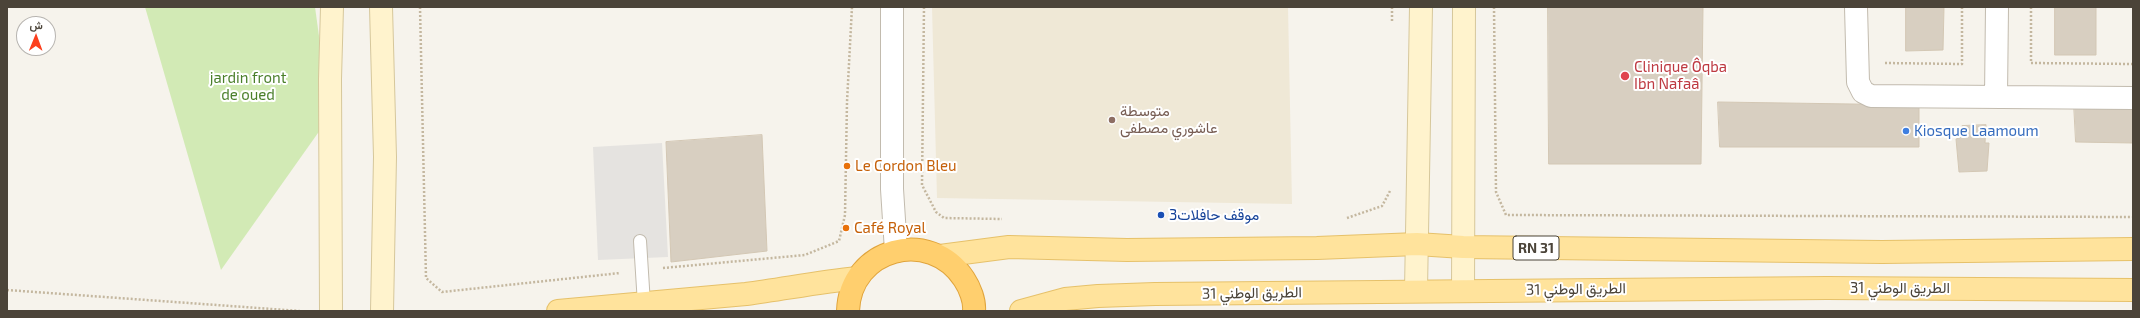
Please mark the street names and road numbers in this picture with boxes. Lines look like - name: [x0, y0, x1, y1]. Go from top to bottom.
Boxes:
- road number: RN 31: [1513, 236, 1559, 260]
- street label: الطريق الوطني 31: [1526, 279, 1626, 299]
- street label: الطريق الوطني 31: [1850, 279, 1950, 297]
- street label: الطريق الوطني 31: [1202, 283, 1302, 303]

